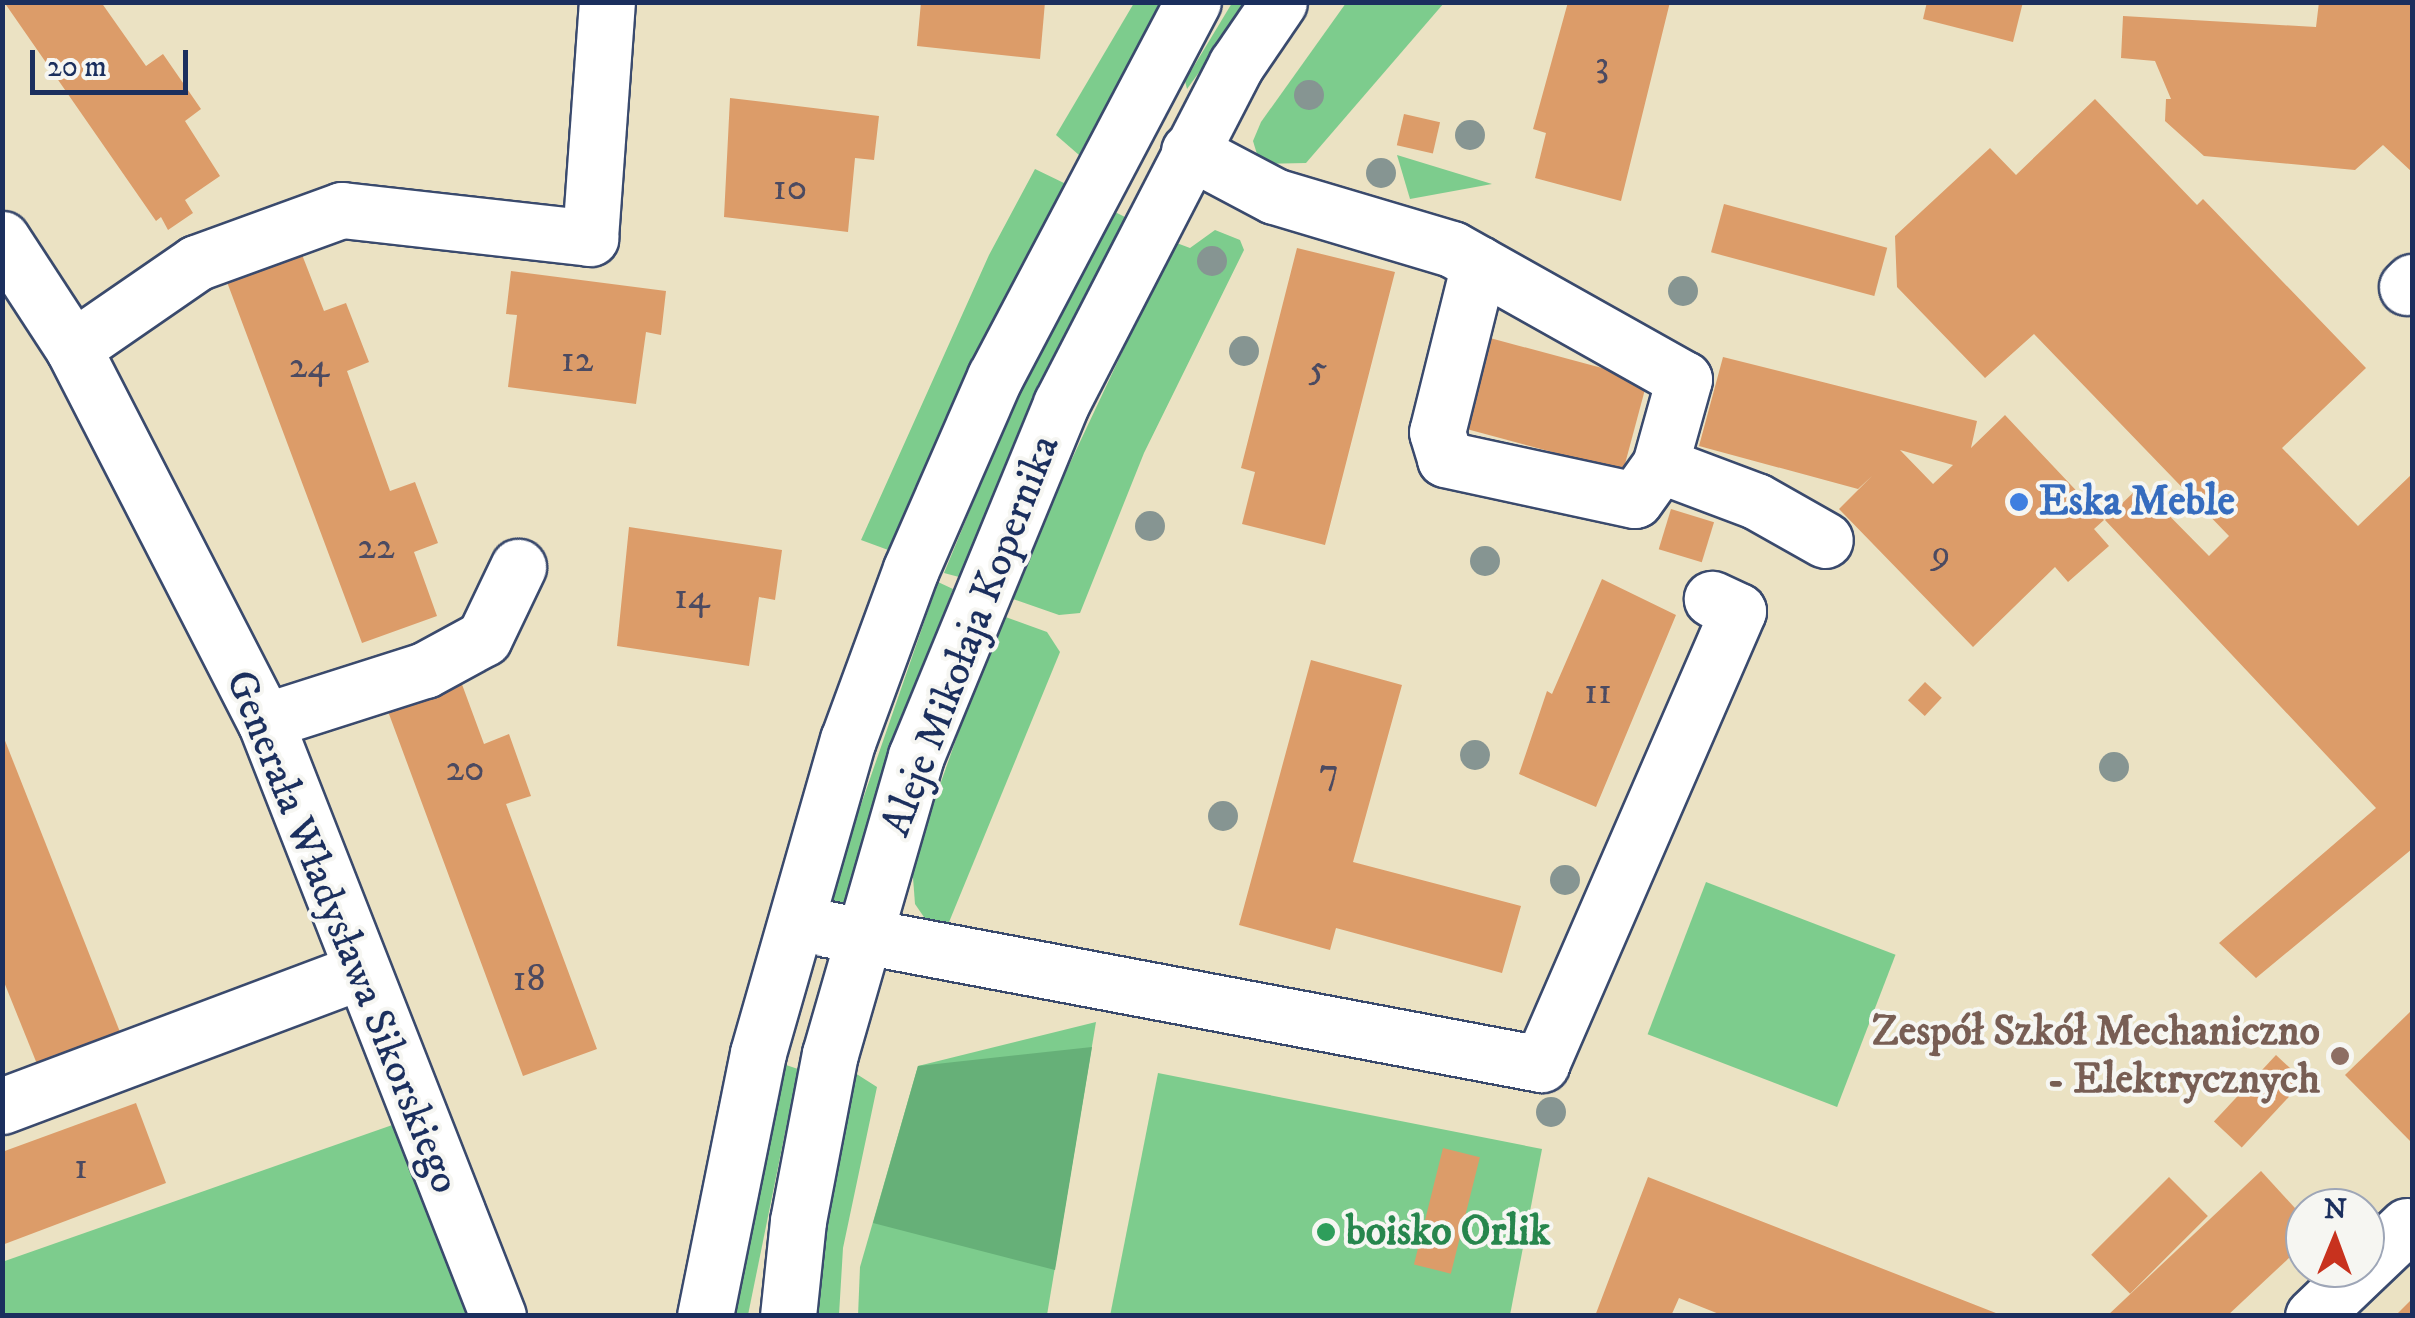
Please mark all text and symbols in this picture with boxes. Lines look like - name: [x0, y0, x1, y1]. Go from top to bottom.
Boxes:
- scale bar: [35, 30, 192, 92]
- house number: 3: [1595, 43, 1609, 89]
- text: 20 m: [47, 49, 107, 86]
- house number: 10: [773, 166, 807, 212]
- house number: 12: [561, 338, 593, 384]
- house number: 24: [289, 344, 329, 390]
- house number: 5: [1309, 347, 1327, 393]
- street label: Aleje Mikołaja Kopernika: [871, 428, 1071, 844]
- place label: Eska Meble: [2039, 477, 2235, 527]
- marker: Eska Meble: [2008, 491, 2030, 513]
- house number: 22: [357, 525, 395, 571]
- house number: 9: [1932, 531, 1950, 577]
- house number: 14: [674, 575, 710, 621]
- street label: Generała Władysława Sikorskiego: [214, 663, 470, 1201]
- house number: 11: [1584, 670, 1612, 716]
- house number: 20: [445, 747, 485, 793]
- house number: 7: [1319, 750, 1339, 796]
- house number: 18: [513, 957, 545, 1003]
- place label: Zespół Szkół Mechaniczno - Elektrycznych: [1872, 1007, 2320, 1106]
- marker: Zespół Szkół Mechaniczno - Elektrycznych: [2329, 1045, 2351, 1067]
- house number: 1: [74, 1145, 88, 1191]
- north arrow: [2285, 1188, 2385, 1288]
- text: N: [2324, 1192, 2347, 1227]
- place label: boisko Orlik: [1346, 1207, 1550, 1257]
- marker: boisko Orlik: [1315, 1221, 1337, 1243]

